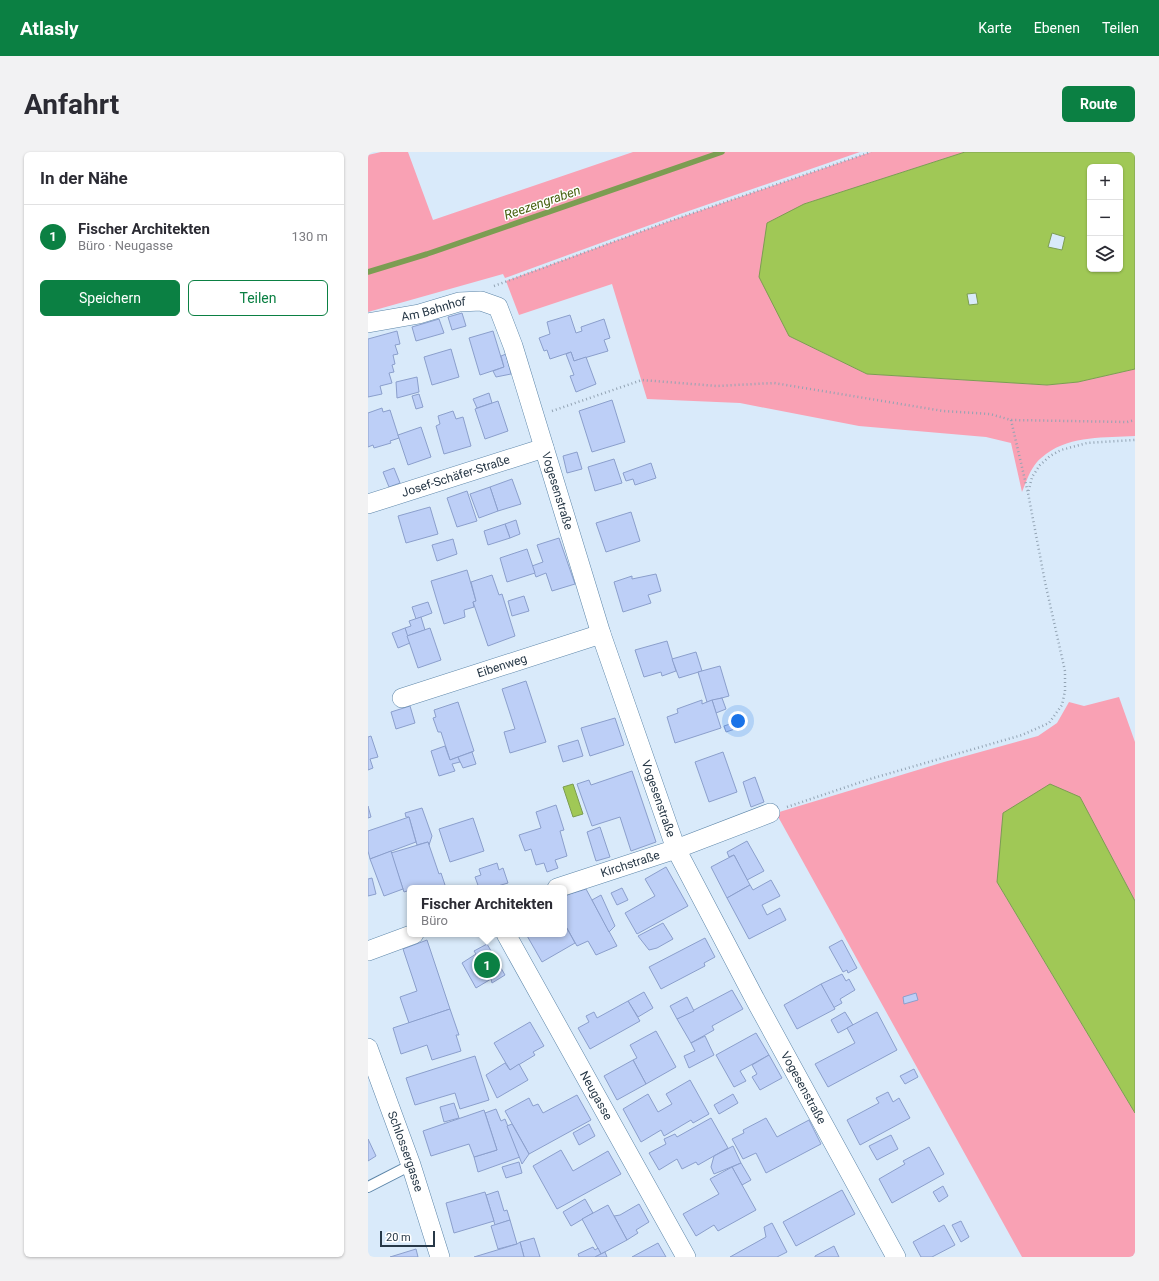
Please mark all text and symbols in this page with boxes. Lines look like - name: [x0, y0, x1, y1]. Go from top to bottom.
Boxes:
- text: Atlasly: [20, 17, 79, 40]
- text: Karte: [978, 20, 1012, 36]
- text: Ebenen: [1034, 20, 1080, 36]
- text: Teilen: [1102, 20, 1139, 36]
- button: Route: [1062, 86, 1135, 122]
- text: Anfahrt: [24, 88, 119, 121]
- map controls: [1087, 164, 1123, 272]
- button: +: [1087, 164, 1123, 200]
- text: In der Nähe: [40, 168, 128, 188]
- water label: Reezengraben: [502, 182, 582, 223]
- button: −: [1087, 200, 1123, 236]
- text: Fischer Architekten: [78, 220, 210, 238]
- text: 1: [49, 229, 57, 244]
- text: 130 m: [291, 229, 328, 244]
- button: layers: [1087, 236, 1123, 272]
- text: Büro · Neugasse: [78, 238, 173, 253]
- button: Speichern: [40, 280, 180, 316]
- button: Teilen: [188, 280, 328, 316]
- street label: Am Bahnhof: [400, 295, 467, 324]
- street label: Vogesenstraße: [539, 450, 576, 532]
- street label: Josef-Schäfer-Straße: [400, 452, 512, 500]
- street label: Eibenweg: [475, 651, 529, 680]
- your location: [728, 711, 748, 731]
- street label: Vogesenstraße: [639, 758, 678, 839]
- street label: Kirchstraße: [599, 848, 661, 880]
- popup: [407, 885, 567, 937]
- text: Fischer Architekten: [421, 895, 553, 913]
- text: Büro: [421, 913, 448, 928]
- pin: 1: [474, 950, 500, 980]
- street label: Vogesenstraße: [778, 1049, 829, 1127]
- street label: Neugasse: [577, 1069, 615, 1122]
- street label: Schlossergasse: [385, 1109, 426, 1193]
- scale bar: [380, 1229, 435, 1248]
- text: 20 m: [386, 1231, 411, 1244]

